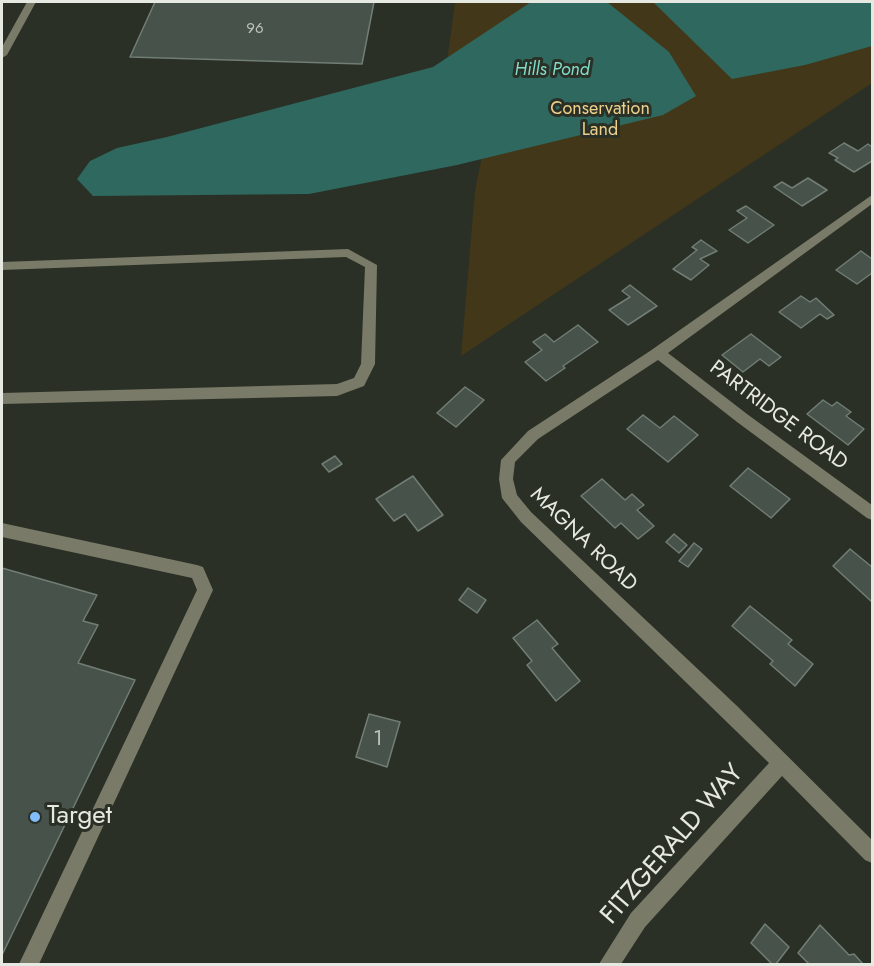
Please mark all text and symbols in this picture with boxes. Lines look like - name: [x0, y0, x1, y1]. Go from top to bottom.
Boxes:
- house number: 96: [246, 20, 264, 38]
- water label: Hills Pond: [514, 60, 590, 82]
- park label: Conservation Land: [550, 99, 650, 142]
- street label: PARTRIDGE ROAD: [704, 356, 852, 476]
- street label: MAGNA ROAD: [524, 483, 642, 597]
- house number: 1: [373, 727, 383, 753]
- street label: FITZGERALD WAY: [595, 759, 751, 931]
- place label: Target: [47, 801, 112, 833]
- marker: Target: [28, 810, 42, 824]

